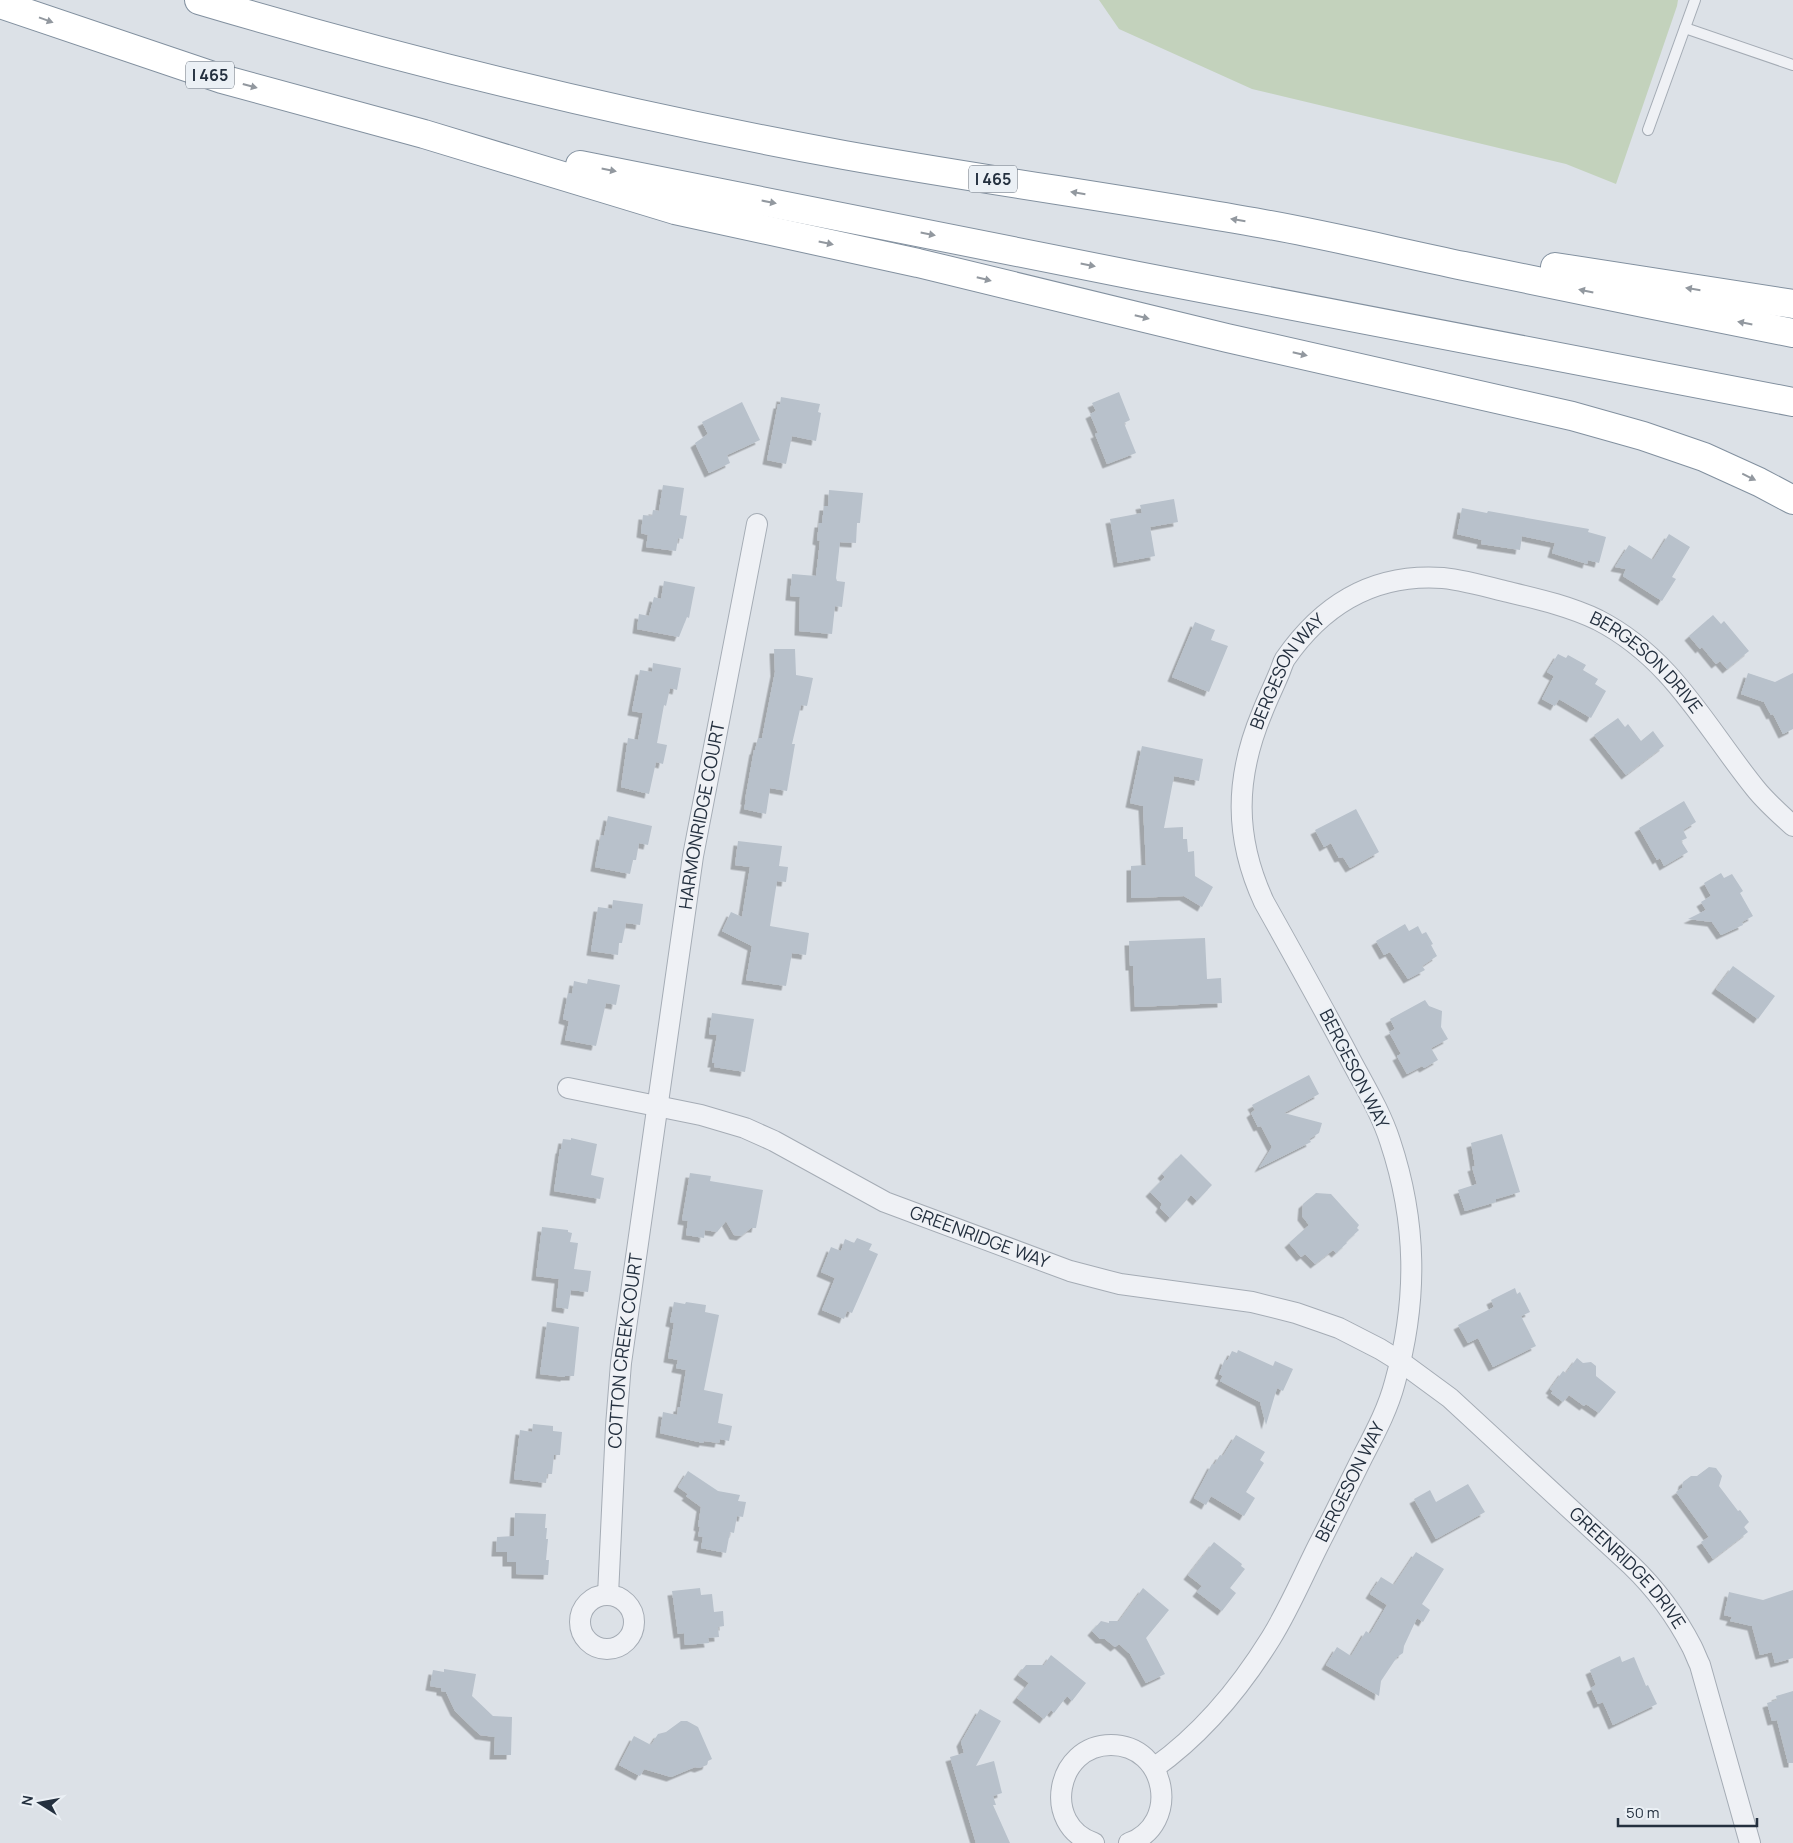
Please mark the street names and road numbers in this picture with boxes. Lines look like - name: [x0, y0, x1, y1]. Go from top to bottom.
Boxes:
- road number: I 465: [186, 62, 234, 88]
- road number: I 465: [969, 165, 1017, 192]
- street label: BERGESON DRIVE: [1586, 605, 1708, 718]
- street label: BERGESON WAY: [1244, 607, 1330, 733]
- street label: HARMONRIDGE COURT: [673, 719, 730, 911]
- street label: BERGESON WAY: [1314, 1005, 1396, 1133]
- street label: GREENRIDGE WAY: [907, 1199, 1054, 1274]
- street label: COTTON CREEK COURT: [602, 1251, 648, 1449]
- street label: BERGESON WAY: [1309, 1417, 1390, 1546]
- street label: GREENRIDGE DRIVE: [1565, 1501, 1692, 1633]

